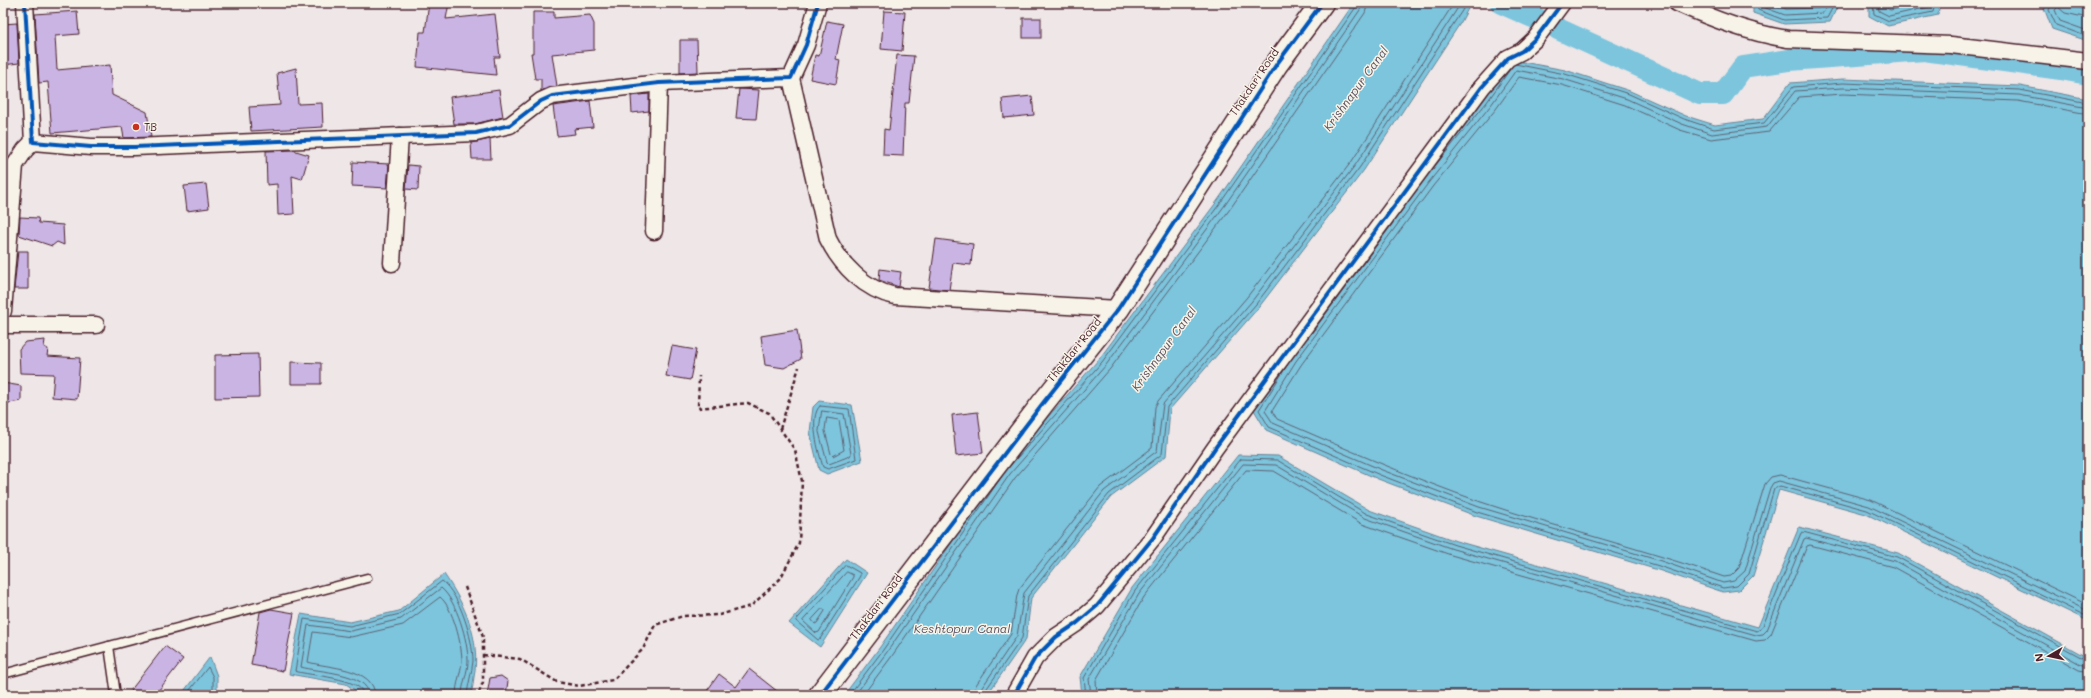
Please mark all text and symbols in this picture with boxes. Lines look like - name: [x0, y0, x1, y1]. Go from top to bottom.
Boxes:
- water label: Krishnapur Canal: [1319, 43, 1391, 134]
- street label: Thakdari Road: [1225, 45, 1282, 119]
- place label: TB: [144, 119, 157, 134]
- marker: TB: [131, 122, 141, 132]
- water label: Krishnapur Canal: [1127, 303, 1199, 394]
- street label: Thakdari Road: [1043, 314, 1104, 385]
- street label: Thakdari Road: [846, 571, 905, 643]
- water label: Keshtopur Canal: [914, 620, 1010, 636]
- north arrow: [2029, 636, 2069, 676]
- text: N: [2031, 652, 2047, 663]

